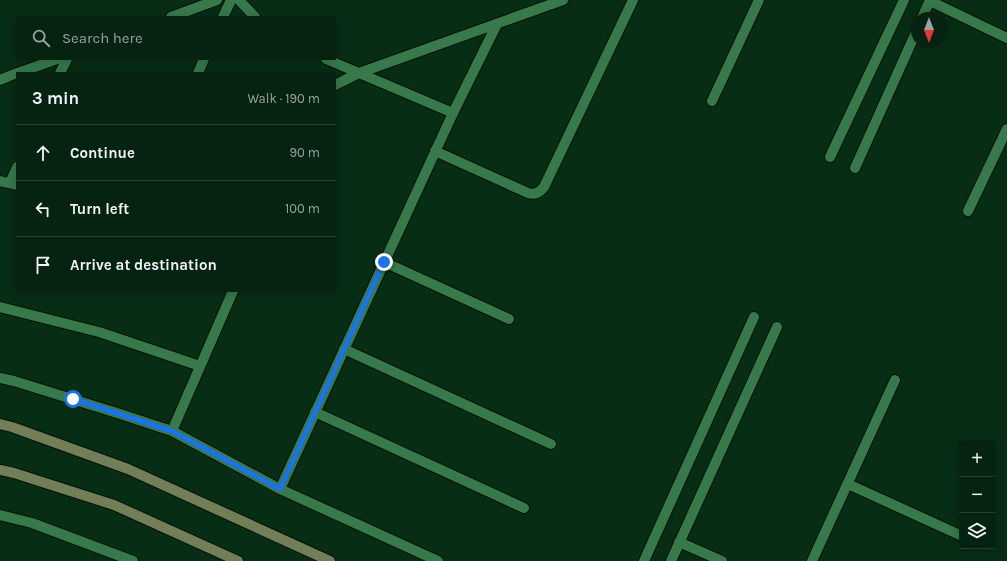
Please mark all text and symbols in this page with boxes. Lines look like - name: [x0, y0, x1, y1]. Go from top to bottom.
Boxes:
- north arrow: [911, 12, 947, 48]
- search box: [16, 16, 336, 60]
- icon: search: [30, 27, 52, 49]
- text: Search here: [62, 29, 143, 47]
- text: 3 min: [32, 88, 79, 108]
- text: Walk · 190 m: [247, 91, 320, 106]
- icon: ahead: [32, 142, 54, 164]
- text: Continue: [70, 144, 135, 162]
- text: 90 m: [289, 145, 320, 160]
- icon: left: [32, 198, 54, 220]
- text: Turn left: [70, 200, 129, 218]
- text: 100 m: [285, 201, 320, 216]
- route end: [375, 253, 393, 271]
- icon: arrive: [32, 254, 54, 276]
- text: Arrive at destination: [70, 256, 217, 274]
- route start: [64, 390, 82, 408]
- map controls: [959, 441, 995, 549]
- button: +: [959, 441, 995, 477]
- button: −: [959, 477, 995, 513]
- button: layers: [959, 513, 995, 549]

